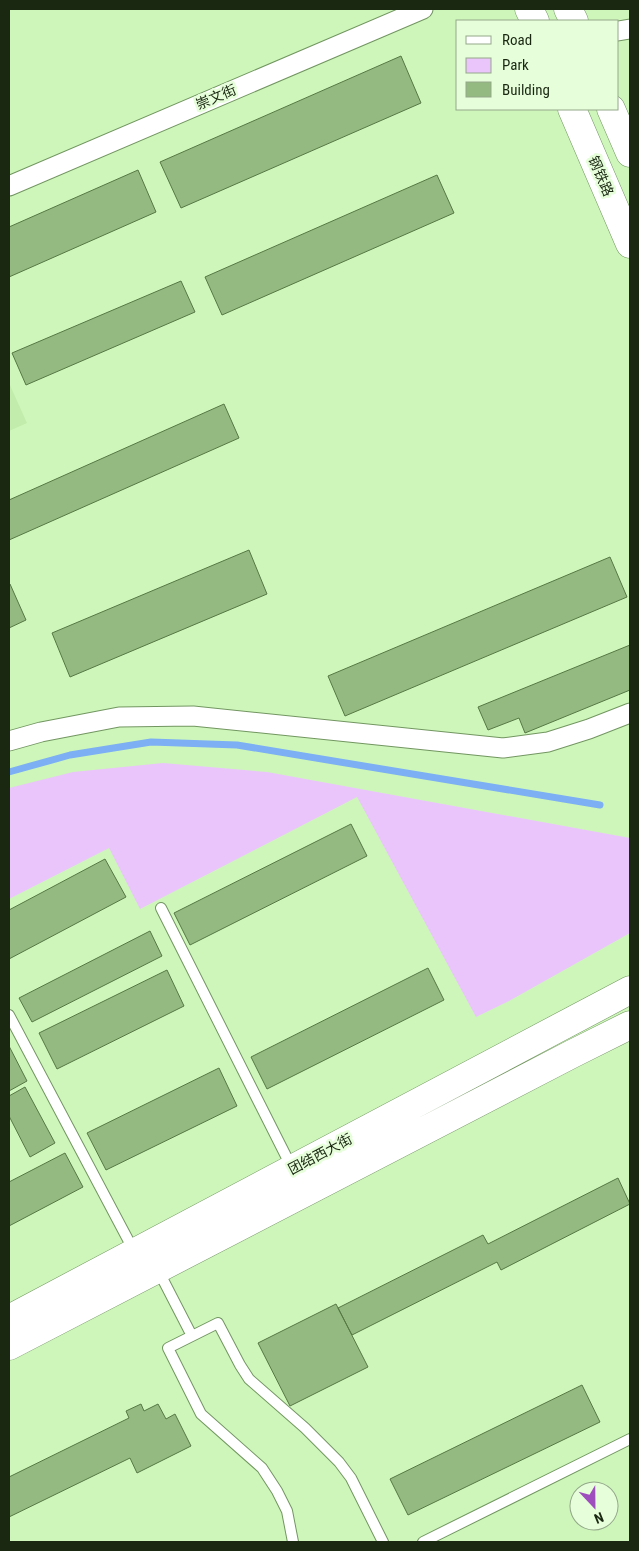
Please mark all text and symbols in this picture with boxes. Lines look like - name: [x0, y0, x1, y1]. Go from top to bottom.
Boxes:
- legend: [456, 20, 619, 110]
- text: Road: [502, 31, 532, 49]
- text: Park: [502, 56, 529, 74]
- street label: 崇文街: [194, 81, 238, 113]
- text: Building: [502, 81, 550, 99]
- street label: 钢铁路: [585, 154, 617, 198]
- street label: 团结西大街: [285, 1131, 355, 1177]
- north arrow: [569, 1481, 619, 1531]
- text: N: [592, 1509, 606, 1527]

